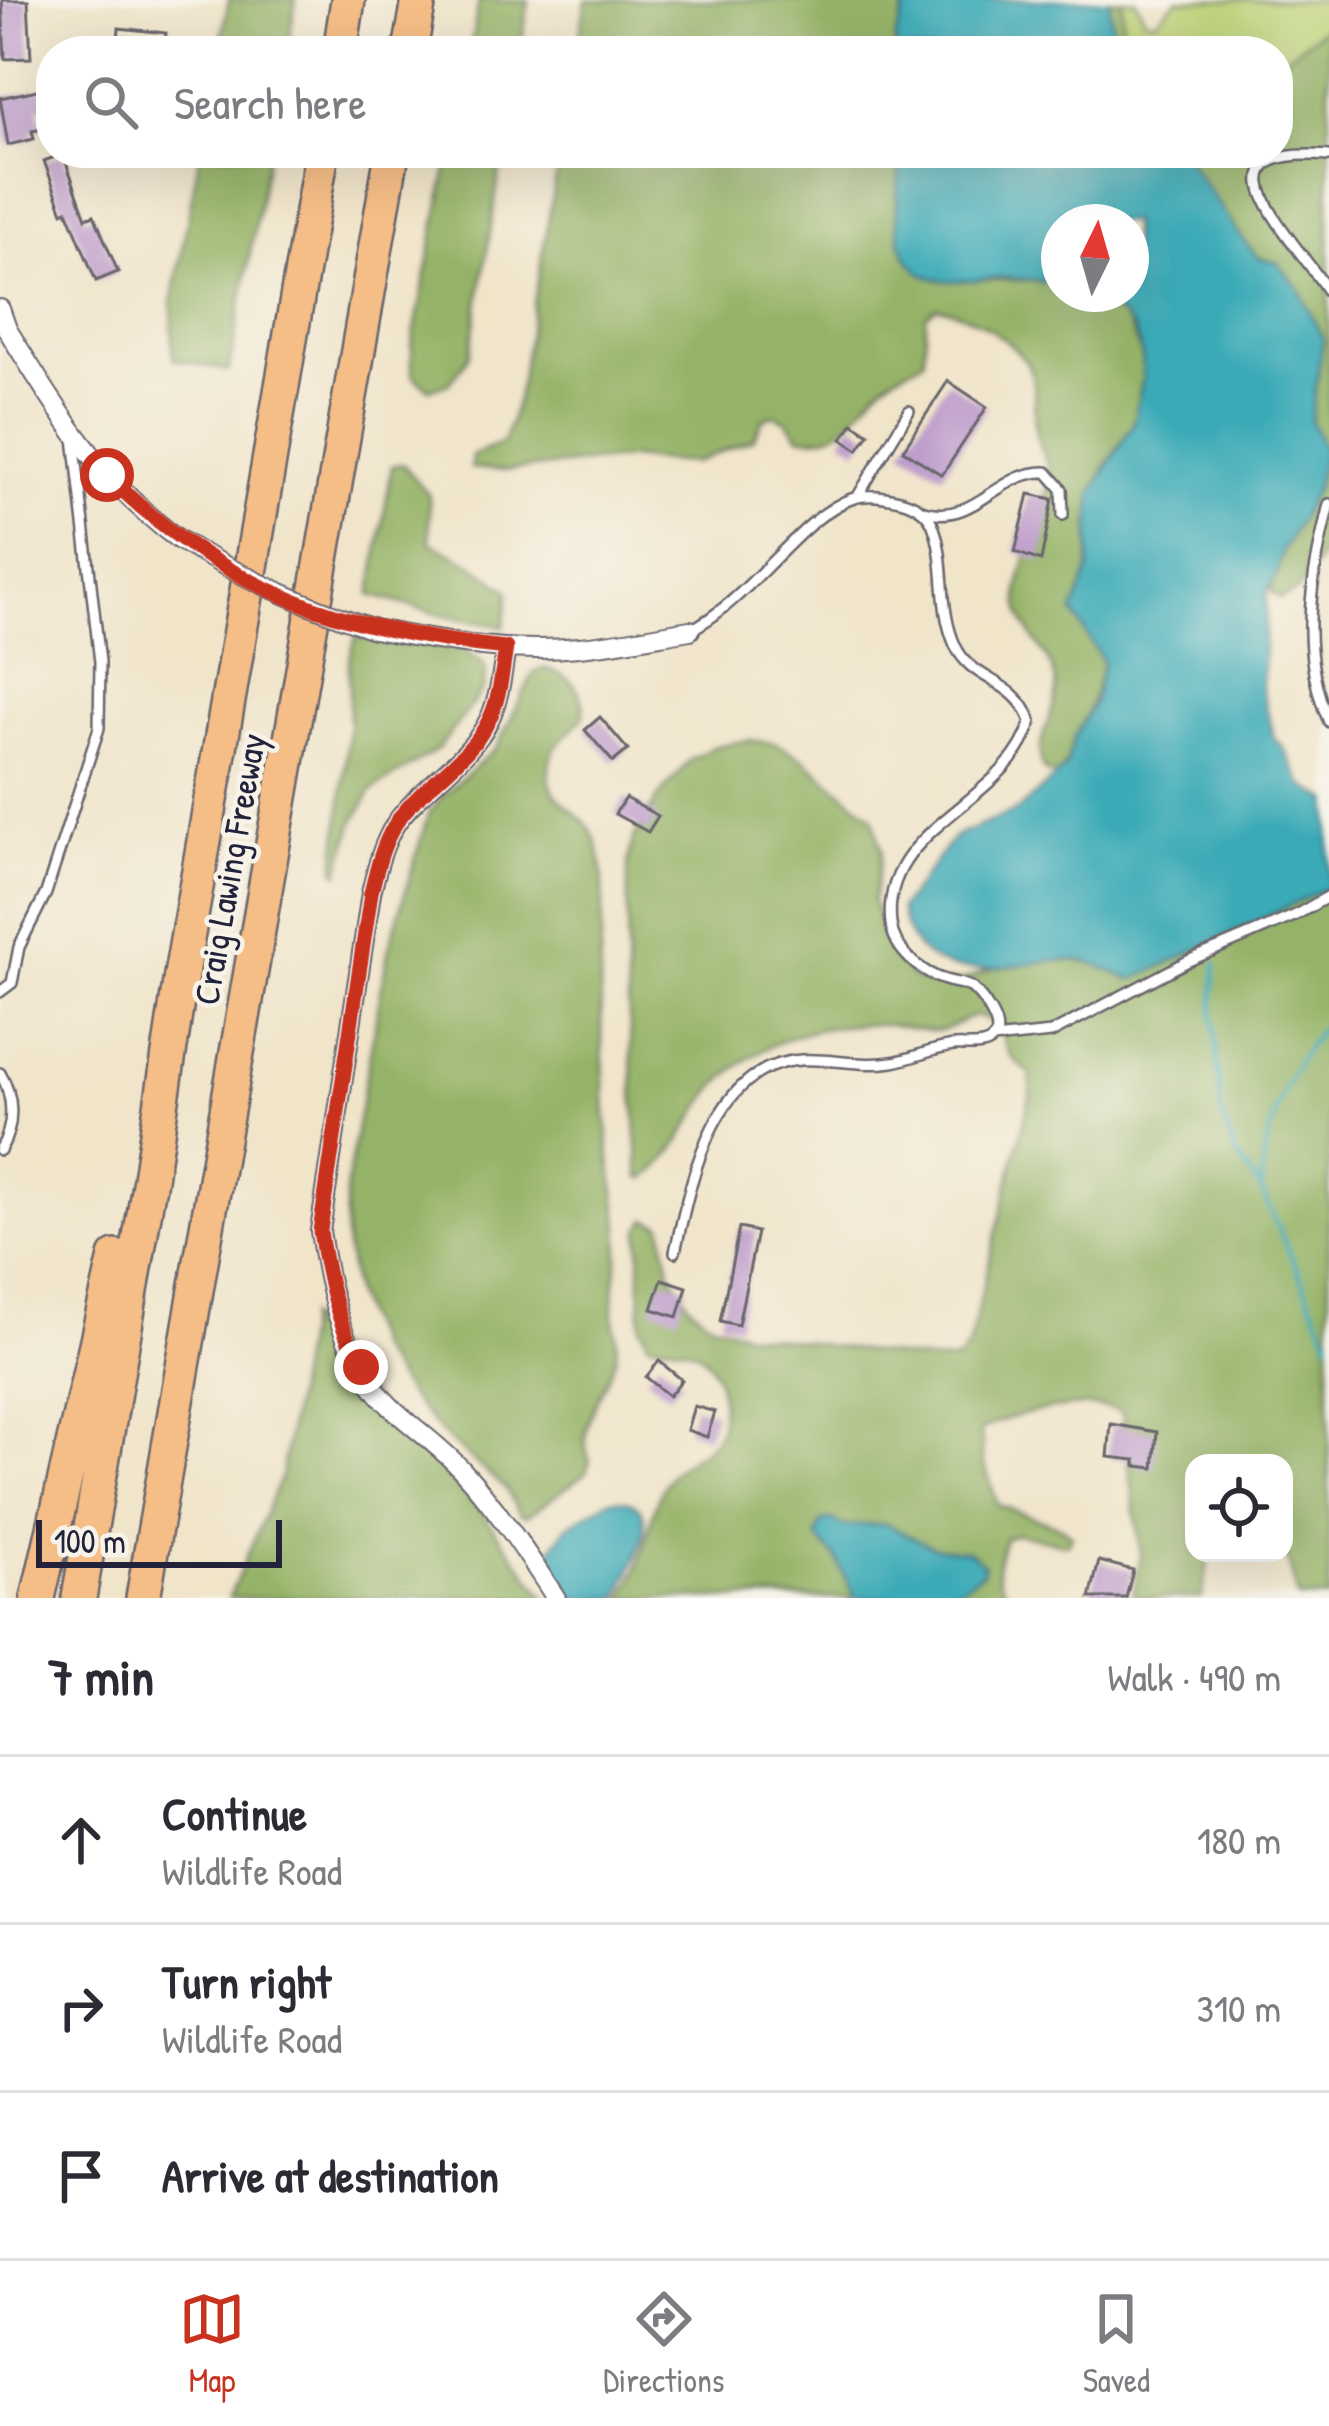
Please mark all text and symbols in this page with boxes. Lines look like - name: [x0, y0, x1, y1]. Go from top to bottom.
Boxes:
- search box: [36, 36, 1293, 168]
- icon: search: [78, 69, 144, 135]
- text: Search here: [174, 72, 366, 133]
- north arrow: [1041, 204, 1149, 312]
- route start: [80, 448, 134, 502]
- street label: Craig Lawing Freeway: [181, 729, 277, 1009]
- route end: [334, 1340, 388, 1394]
- map controls: [1185, 1454, 1293, 1562]
- button: locate: [1185, 1454, 1293, 1562]
- scale bar: [36, 1514, 282, 1567]
- text: 100 m: [54, 1519, 126, 1563]
- text: 7 min: [48, 1642, 154, 1711]
- text: Walk · 490 m: [1107, 1650, 1281, 1703]
- text: Continue: [162, 1783, 307, 1844]
- icon: ahead: [48, 1807, 114, 1873]
- text: 180 m: [1197, 1813, 1281, 1866]
- text: Wildlife Road: [162, 1844, 342, 1897]
- text: Turn right: [162, 1951, 331, 2012]
- icon: right: [48, 1975, 114, 2041]
- text: 310 m: [1196, 1981, 1281, 2034]
- text: Wildlife Road: [162, 2012, 342, 2065]
- icon: arrive: [48, 2143, 114, 2209]
- text: Arrive at destination: [162, 2145, 499, 2206]
- tab: Map: [179, 2286, 245, 2402]
- tab: Directions: [603, 2286, 725, 2402]
- tab: Saved: [1083, 2286, 1150, 2402]

